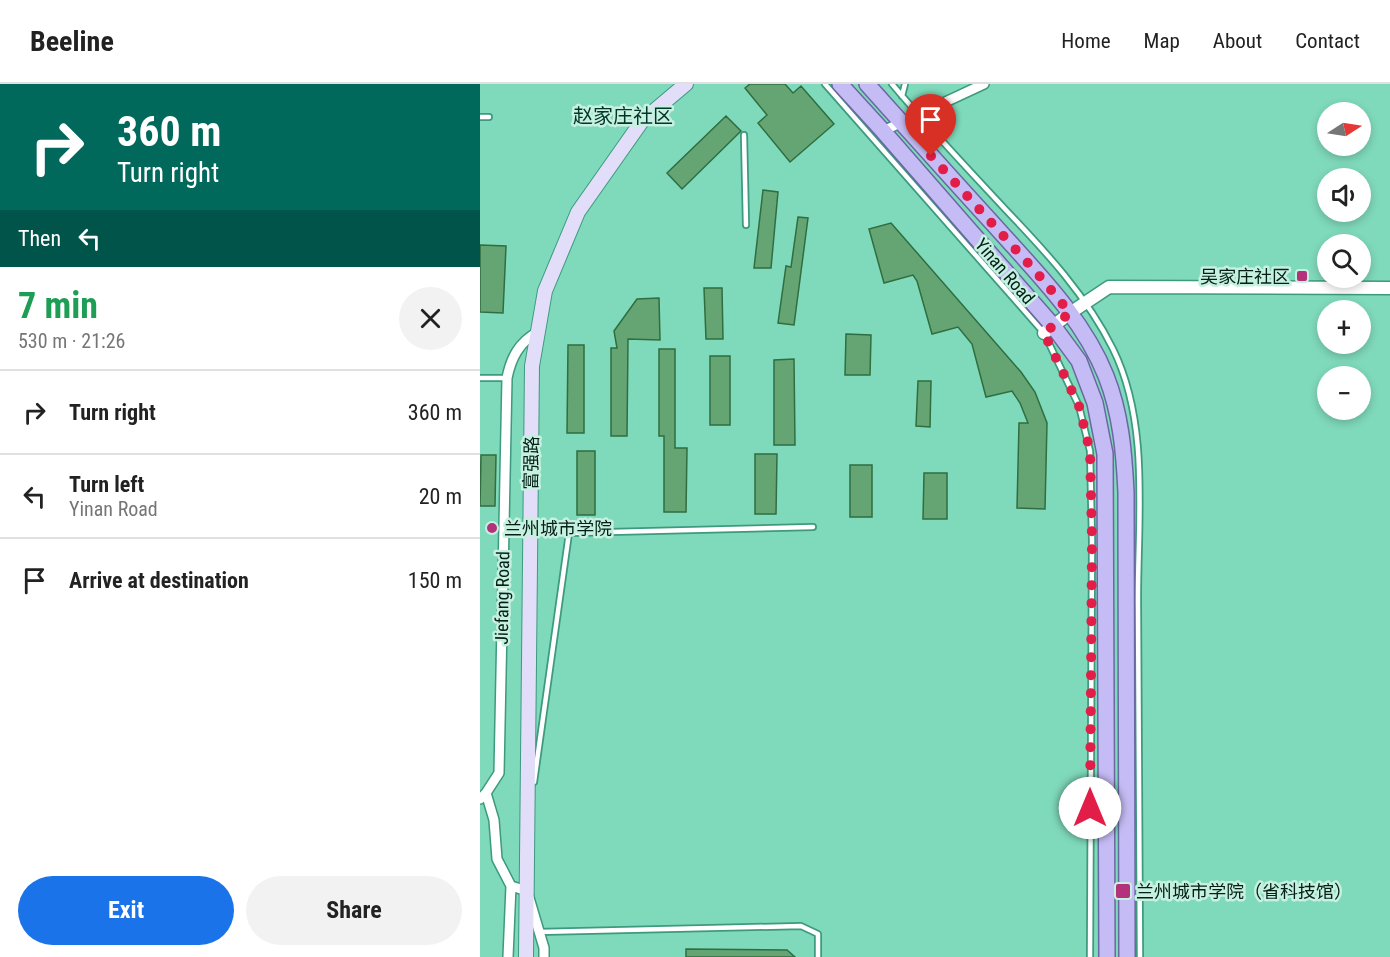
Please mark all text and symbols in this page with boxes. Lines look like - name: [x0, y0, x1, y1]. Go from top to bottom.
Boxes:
- text: Beeline: [30, 25, 114, 58]
- text: Home: [1061, 29, 1111, 53]
- text: Map: [1144, 29, 1180, 53]
- text: About: [1213, 29, 1262, 53]
- text: Contact: [1295, 29, 1360, 53]
- pin: [905, 94, 956, 156]
- north arrow: [1317, 102, 1371, 156]
- map controls: [1317, 102, 1371, 420]
- icon: arrive: [914, 103, 947, 136]
- district label: 赵家庄社区: [573, 104, 673, 128]
- text: 360 m: [117, 107, 222, 156]
- icon: right: [18, 108, 96, 186]
- text: Turn right: [117, 157, 219, 189]
- button: sound: [1317, 168, 1371, 222]
- icon: left: [73, 222, 106, 255]
- text: Then: [18, 226, 61, 251]
- street label: Yinan Road: [971, 234, 1039, 308]
- button: search: [1317, 234, 1371, 288]
- place label: 吴家庄社区: [1200, 266, 1290, 287]
- marker: 吴家庄社区: [1295, 269, 1309, 283]
- text: 7 min: [18, 285, 98, 327]
- button: close: [399, 287, 462, 350]
- button: +: [1317, 300, 1371, 354]
- text: 530 m · 21:26: [18, 329, 125, 353]
- button: −: [1317, 366, 1371, 420]
- icon: right: [18, 396, 51, 429]
- text: Turn right: [69, 400, 156, 425]
- text: 360 m: [408, 400, 462, 425]
- street label: 富强路: [520, 436, 542, 490]
- text: Turn left: [69, 472, 144, 497]
- icon: left: [18, 480, 51, 513]
- text: 20 m: [419, 484, 462, 509]
- text: Yinan Road: [69, 497, 158, 521]
- place label: 兰州城市学院: [504, 518, 612, 539]
- marker: 兰州城市学院: [485, 521, 499, 535]
- street label: Jiefang Road: [491, 551, 513, 645]
- icon: arrive: [18, 564, 51, 597]
- text: Arrive at destination: [69, 568, 249, 593]
- text: 150 m: [408, 568, 462, 593]
- position arrow: [1058, 776, 1122, 840]
- button: Exit: [18, 876, 234, 945]
- button: Share: [246, 876, 462, 945]
- place label: 兰州城市学院（省科技馆）: [1136, 881, 1352, 902]
- marker: 兰州城市学院（省科技馆）: [1114, 882, 1132, 900]

